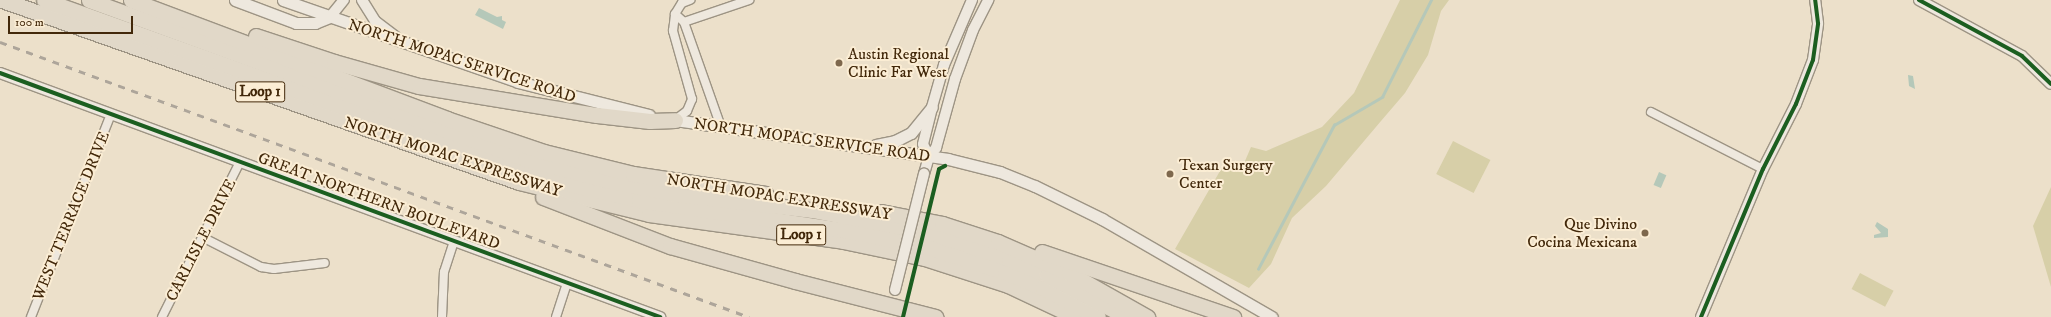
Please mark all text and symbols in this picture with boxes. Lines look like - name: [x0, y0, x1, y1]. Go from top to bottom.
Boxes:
- scale bar: [10, 8, 135, 34]
- text: 100 m: [15, 15, 44, 30]
- street label: NORTH MOPAC SERVICE ROAD: [346, 15, 578, 107]
- place label: Austin Regional Clinic Far West: [848, 44, 949, 82]
- marker: Austin Regional Clinic Far West: [833, 57, 845, 69]
- road number: Loop 1: [235, 79, 285, 105]
- street label: NORTH MOPAC EXPRESSWAY: [342, 113, 564, 201]
- street label: NORTH MOPAC SERVICE ROAD: [693, 114, 931, 166]
- street label: WEST TERRACE DRIVE: [28, 129, 114, 303]
- street label: GREAT NORTHERN BOULEVARD: [255, 148, 503, 254]
- place label: Texan Surgery Center: [1179, 155, 1273, 193]
- marker: Texan Surgery Center: [1164, 168, 1176, 180]
- street label: NORTH MOPAC EXPRESSWAY: [665, 170, 893, 224]
- street label: CARLISLE DRIVE: [162, 176, 240, 304]
- place label: Que Divino Cocina Mexicana: [1527, 214, 1637, 252]
- road number: Loop 1: [776, 222, 826, 248]
- marker: Que Divino Cocina Mexicana: [1640, 228, 1650, 238]

